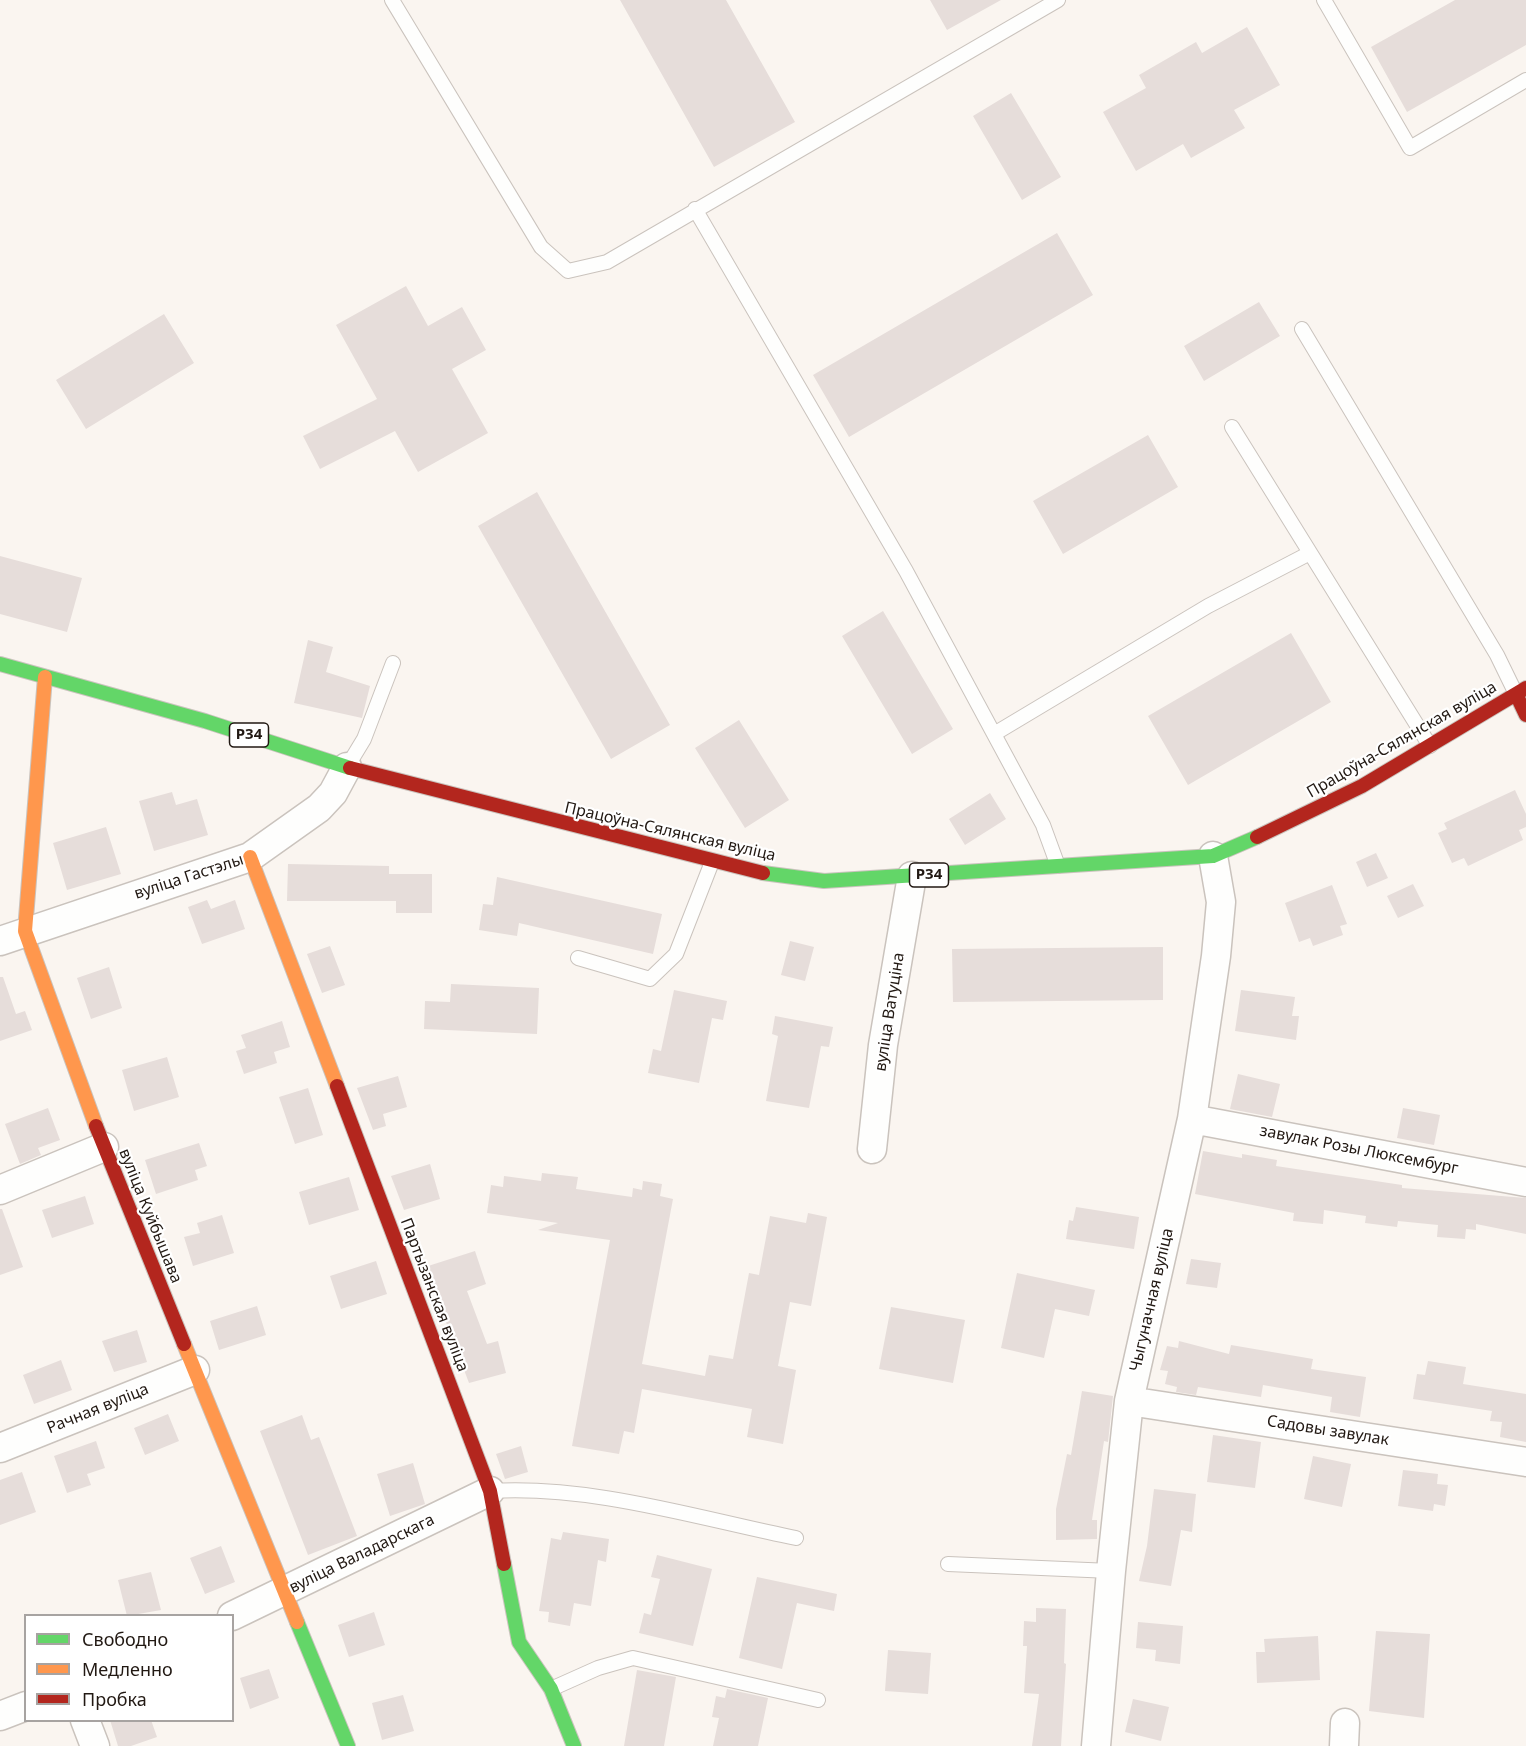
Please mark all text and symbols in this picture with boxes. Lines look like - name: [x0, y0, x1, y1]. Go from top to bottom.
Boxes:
- street label: Працоўна-Сялянская вуліца: [1304, 678, 1500, 802]
- road number: Р34: [230, 723, 268, 747]
- street label: Працоўна-Сялянская вуліца: [563, 798, 777, 866]
- street label: вуліца Гастэлы: [132, 850, 246, 904]
- road number: Р34: [910, 863, 948, 887]
- street label: вуліца Ватуціна: [871, 951, 909, 1073]
- street label: завулак Розы Люксембург: [1258, 1121, 1460, 1179]
- street label: вуліца Куйбышава: [114, 1146, 186, 1286]
- street label: Партызанская вуліца: [396, 1215, 472, 1375]
- street label: Чыгуначная вуліца: [1126, 1226, 1178, 1374]
- street label: Рачная вуліца: [44, 1380, 152, 1438]
- street label: Садовы завулак: [1266, 1412, 1390, 1450]
- street label: вуліца Валадарскага: [286, 1510, 438, 1598]
- legend: [24, 1614, 234, 1722]
- text: Свободно: [82, 1627, 168, 1651]
- text: Медленно: [82, 1657, 173, 1681]
- text: Пробка: [82, 1687, 147, 1711]

